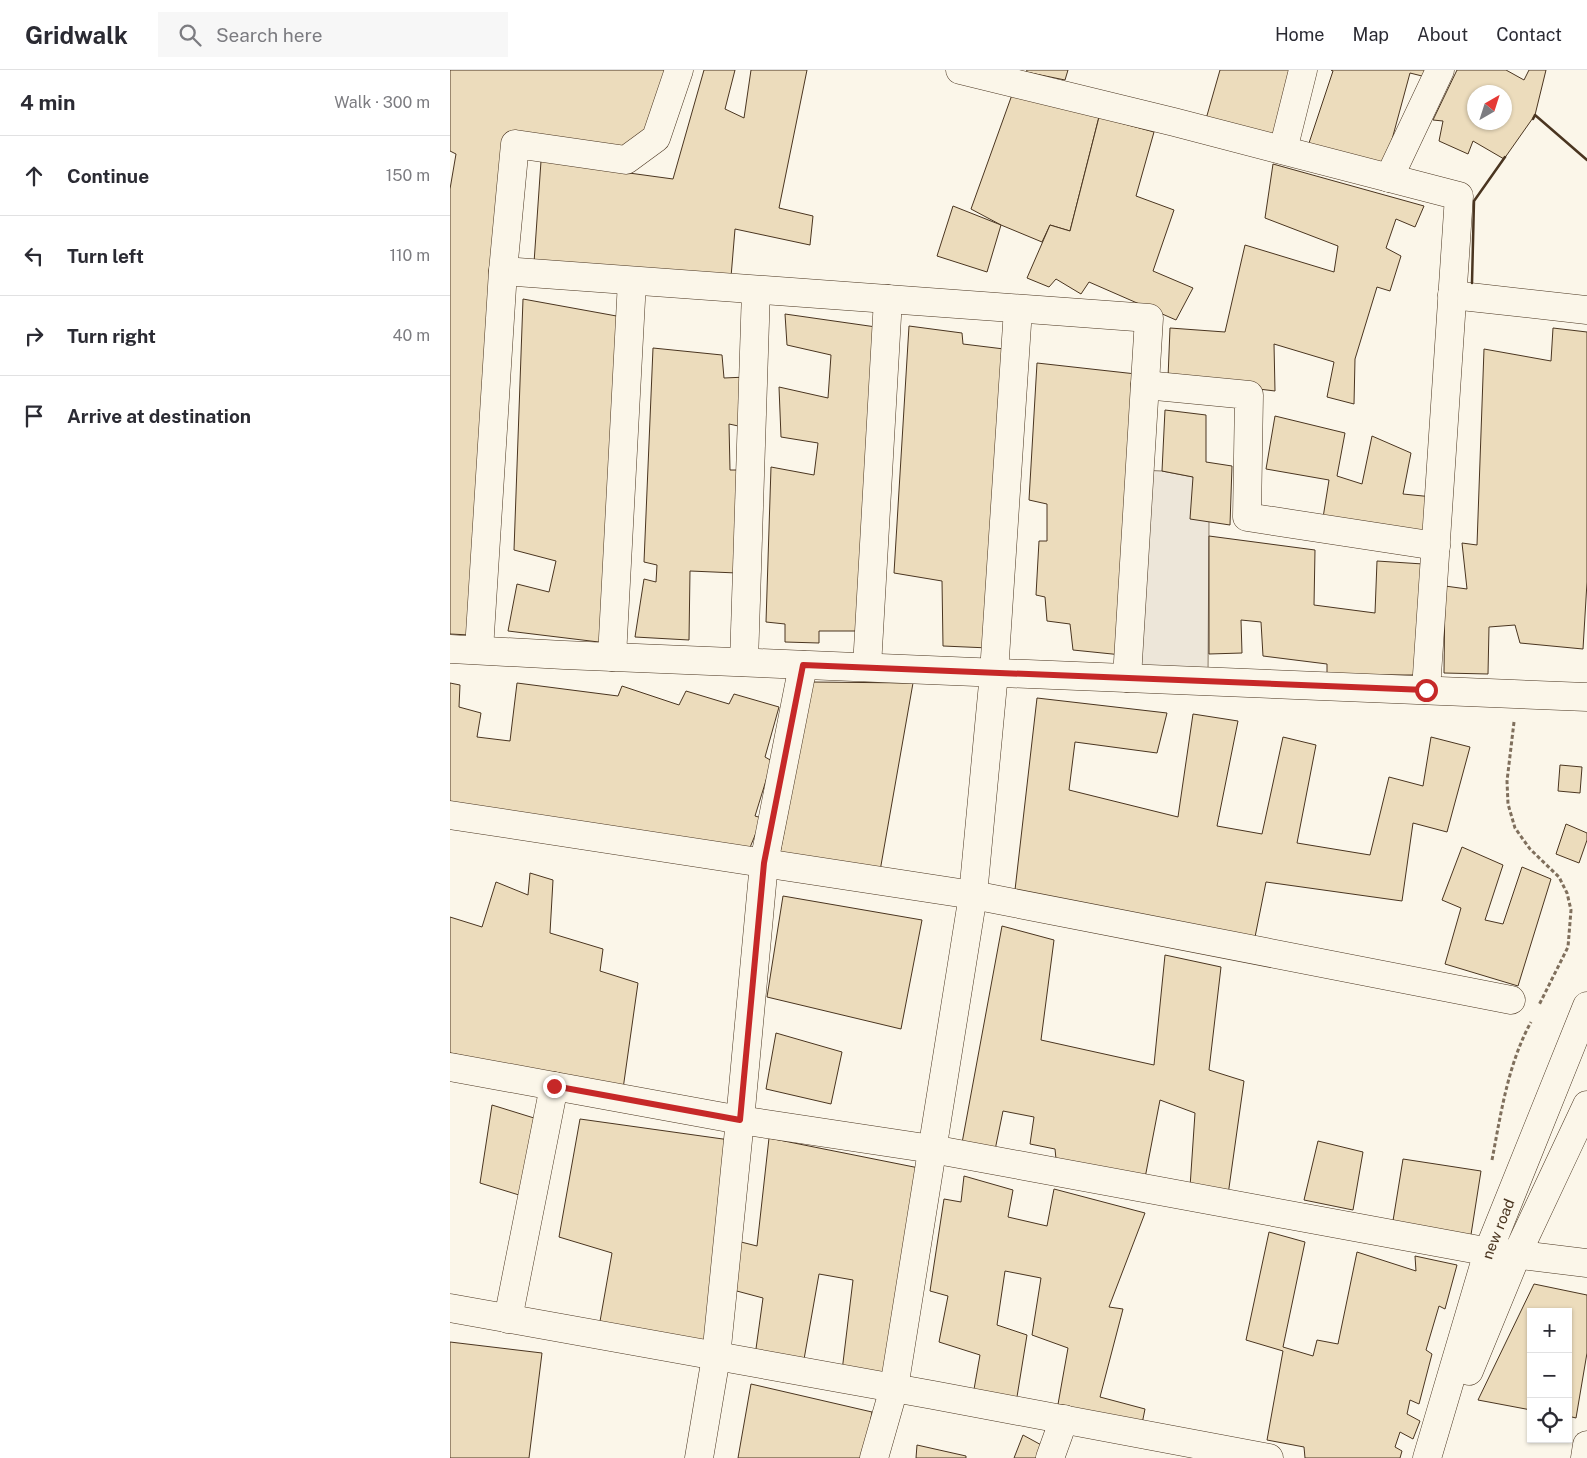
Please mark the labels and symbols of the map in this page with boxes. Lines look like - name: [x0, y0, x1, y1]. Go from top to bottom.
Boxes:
- north arrow: [1467, 85, 1512, 130]
- route start: [1415, 679, 1438, 702]
- route end: [543, 1075, 566, 1098]
- street label: new road: [1478, 1196, 1517, 1261]

